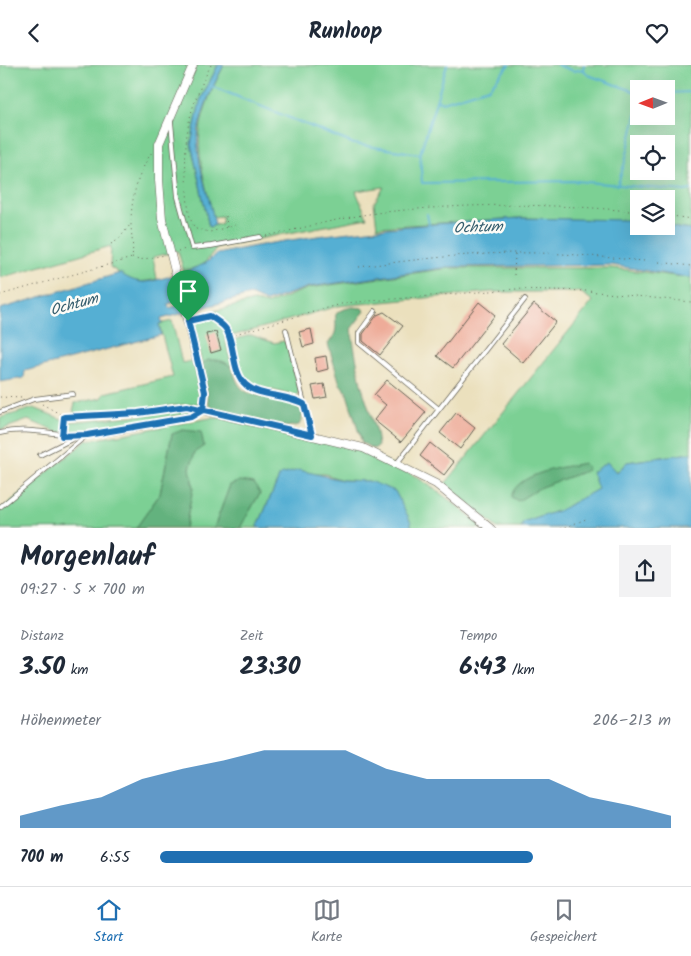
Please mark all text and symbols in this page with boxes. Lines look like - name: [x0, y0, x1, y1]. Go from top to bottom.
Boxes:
- text: Runloop: [309, 15, 382, 50]
- icon: back: [20, 19, 48, 47]
- icon: heart: [643, 19, 671, 47]
- north arrow: [630, 80, 675, 125]
- map controls: [630, 80, 675, 235]
- button: locate: [630, 135, 675, 180]
- button: layers: [630, 190, 675, 235]
- water label: Ochtum: [453, 215, 504, 241]
- pin: [167, 270, 209, 321]
- icon: arrive: [174, 277, 202, 305]
- water label: Ochtum: [48, 287, 102, 323]
- text: Morgenlauf: [20, 535, 154, 580]
- button: share: [619, 545, 671, 597]
- text: 09:27 · 5 × 700 m: [20, 577, 145, 602]
- text: Distanz: [20, 625, 64, 647]
- text: Zeit: [240, 625, 263, 647]
- text: Tempo: [459, 625, 497, 647]
- text: 3.50: [20, 647, 65, 687]
- text: 23:30: [240, 647, 301, 687]
- text: 6:43: [459, 647, 506, 687]
- text: km: [65, 659, 88, 681]
- text: /km: [506, 659, 535, 681]
- text: Höhenmeter: [20, 708, 101, 733]
- text: 206–213 m: [592, 708, 671, 733]
- text: 700 m: [20, 845, 63, 870]
- text: 6:55: [100, 845, 130, 870]
- tab: Start: [94, 896, 123, 948]
- tab: Karte: [311, 896, 342, 948]
- tab: Gespeichert: [530, 896, 597, 948]

